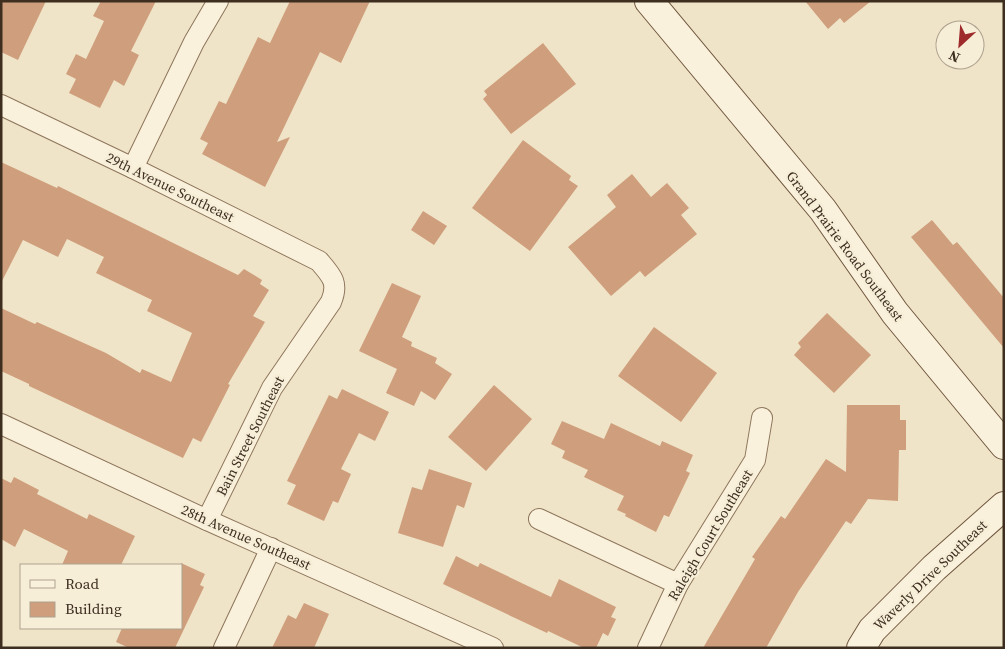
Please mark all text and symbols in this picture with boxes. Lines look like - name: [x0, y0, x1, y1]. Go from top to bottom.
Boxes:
- north arrow: [935, 20, 985, 70]
- text: N: [945, 45, 963, 68]
- street label: 29th Avenue Southeast: [103, 147, 238, 227]
- street label: Grand Prairie Road Southeast: [782, 167, 908, 326]
- street label: Bain Street Southeast: [211, 372, 289, 499]
- street label: Raleigh Court Southeast: [663, 465, 757, 604]
- street label: 28th Avenue Southeast: [178, 499, 314, 575]
- street label: Waverly Drive Southeast: [869, 515, 992, 635]
- legend: [20, 564, 182, 629]
- text: Road: [65, 573, 99, 594]
- text: Building: [65, 598, 122, 619]

